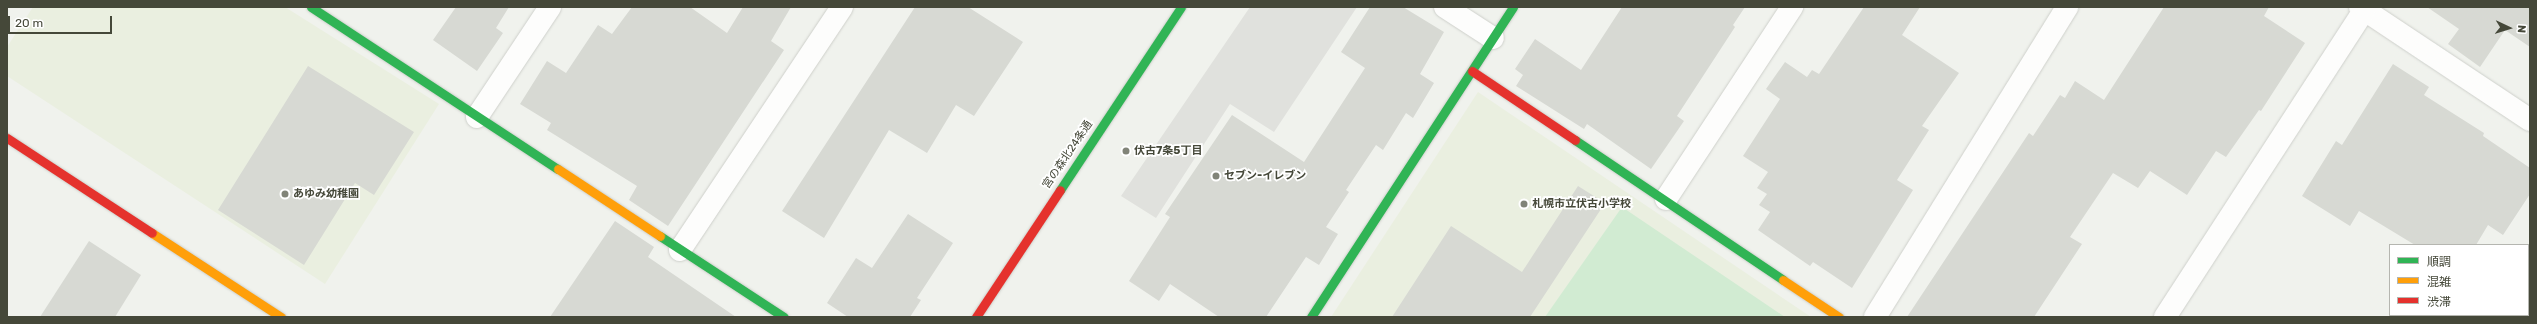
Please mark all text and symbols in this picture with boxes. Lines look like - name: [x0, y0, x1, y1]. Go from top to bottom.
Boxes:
- scale bar: [10, 8, 114, 34]
- north arrow: [2489, 8, 2529, 48]
- text: 20 m: [15, 16, 43, 30]
- text: N: [2515, 24, 2528, 33]
- street label: 宮の森北24条通: [1040, 118, 1096, 192]
- place label: 伏古7条5丁目: [1134, 144, 1202, 158]
- marker: 伏古7条5丁目: [1121, 146, 1131, 156]
- place label: セブン-イレブン: [1224, 169, 1306, 183]
- marker: セブン-イレブン: [1211, 171, 1221, 181]
- place label: あゆみ幼稚園: [293, 187, 359, 201]
- marker: あゆみ幼稚園: [280, 189, 290, 199]
- place label: 札幌市立伏古小学校: [1532, 197, 1631, 211]
- marker: 札幌市立伏古小学校: [1519, 199, 1529, 209]
- legend: [2389, 244, 2529, 316]
- text: 順調: [2427, 255, 2451, 269]
- text: 混雑: [2427, 275, 2451, 289]
- text: 渋滞: [2427, 295, 2451, 309]

